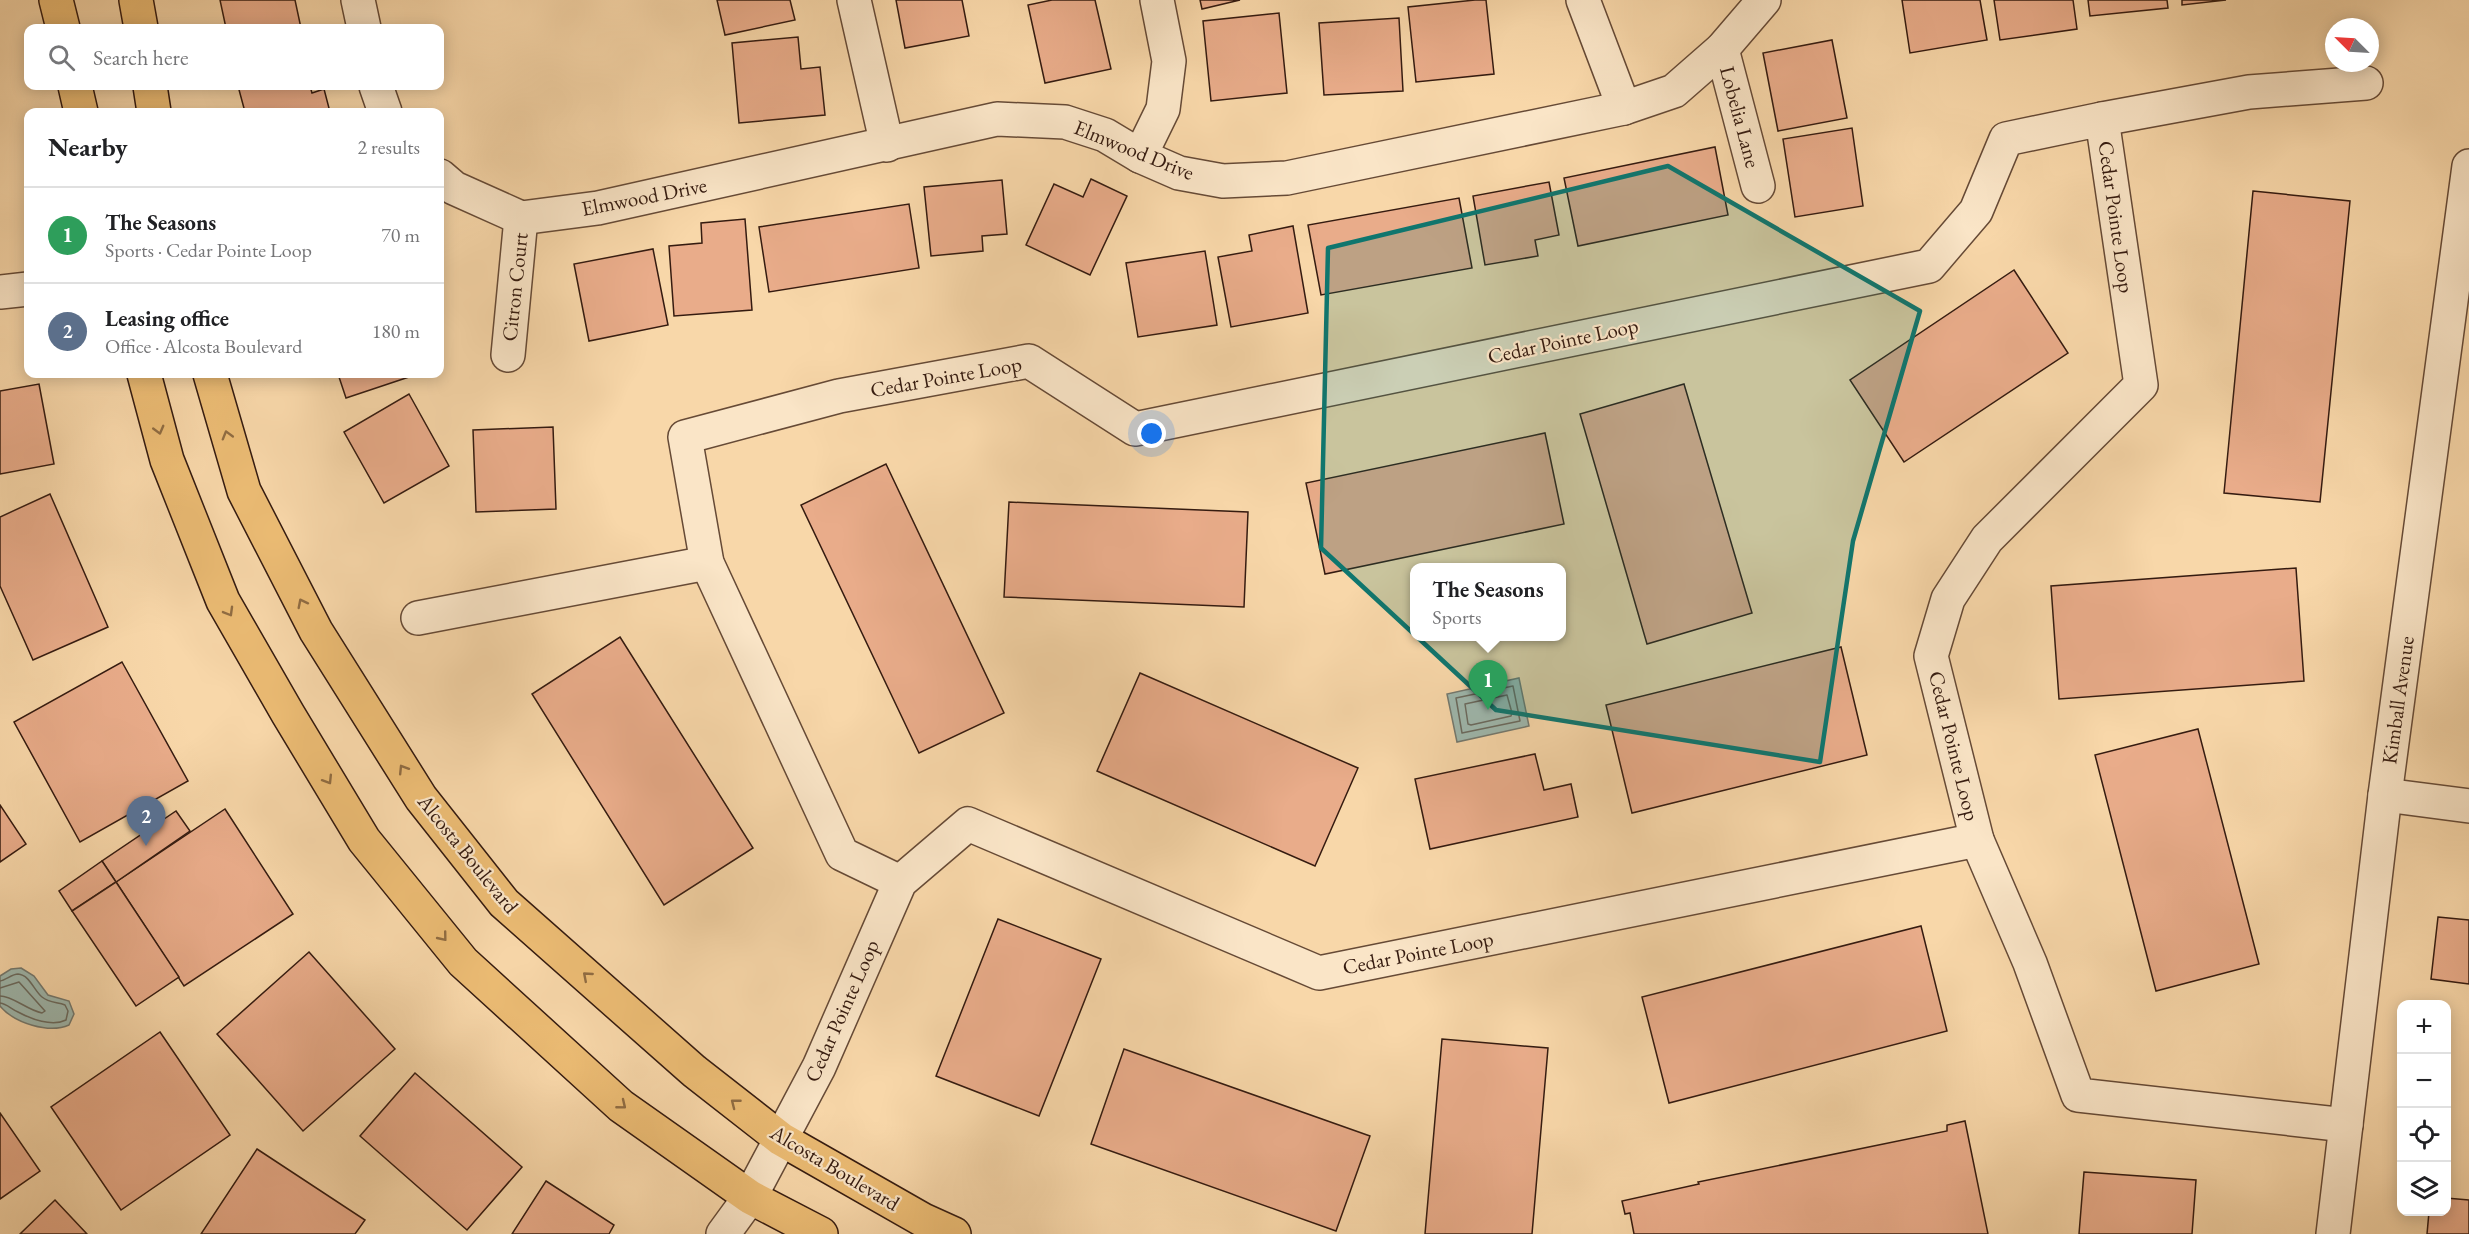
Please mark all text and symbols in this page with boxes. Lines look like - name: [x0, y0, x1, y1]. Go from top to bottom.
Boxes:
- north arrow: [2325, 18, 2379, 72]
- search box: [24, 24, 444, 90]
- icon: search: [45, 41, 78, 74]
- text: Search here: [93, 43, 188, 72]
- street label: Lobelia Lane: [1714, 63, 1767, 171]
- street label: Elmwood Drive: [1070, 113, 1198, 186]
- text: Nearby: [48, 130, 128, 164]
- text: 2 results: [357, 134, 420, 160]
- street label: Cedar Pointe Loop: [2092, 139, 2141, 295]
- street label: Elmwood Drive: [579, 171, 709, 222]
- text: The Seasons: [105, 208, 216, 237]
- text: 1: [62, 222, 73, 248]
- text: 70 m: [381, 222, 420, 248]
- street label: Citron Court: [495, 231, 534, 343]
- text: Sports · Cedar Pointe Loop: [105, 237, 312, 263]
- text: Leasing office: [105, 304, 229, 333]
- street label: Cedar Pointe Loop: [1485, 311, 1641, 370]
- text: 2: [62, 318, 73, 344]
- text: 180 m: [372, 318, 420, 344]
- text: Office · Alcosta Boulevard: [105, 333, 302, 359]
- street label: Cedar Pointe Loop: [868, 350, 1024, 403]
- your location: [1137, 419, 1166, 448]
- one-way arrow: [151, 425, 164, 435]
- one-way arrow: [222, 430, 235, 440]
- popup: [1410, 563, 1566, 641]
- text: The Seasons: [1432, 575, 1544, 604]
- one-way arrow: [297, 598, 309, 609]
- text: Sports: [1432, 604, 1481, 630]
- one-way arrow: [222, 605, 233, 616]
- street label: Kimball Avenue: [2375, 634, 2420, 766]
- pin: 1: [1468, 660, 1508, 710]
- street label: Cedar Pointe Loop: [1923, 668, 1986, 824]
- one-way arrow: [398, 765, 410, 775]
- one-way arrow: [320, 774, 332, 784]
- street label: Alcosta Boulevard: [411, 788, 525, 919]
- pin: 2: [126, 796, 166, 846]
- street label: Cedar Pointe Loop: [1340, 925, 1496, 980]
- one-way arrow: [435, 930, 446, 941]
- street label: Cedar Pointe Loop: [798, 935, 885, 1086]
- one-way arrow: [583, 973, 594, 984]
- map controls: [2397, 1000, 2451, 1216]
- button: +: [2397, 1000, 2451, 1054]
- button: −: [2397, 1054, 2451, 1108]
- one-way arrow: [615, 1098, 626, 1109]
- one-way arrow: [731, 1100, 742, 1111]
- button: locate: [2397, 1108, 2451, 1162]
- street label: Alcosta Boulevard: [765, 1118, 905, 1217]
- button: layers: [2397, 1162, 2451, 1216]

